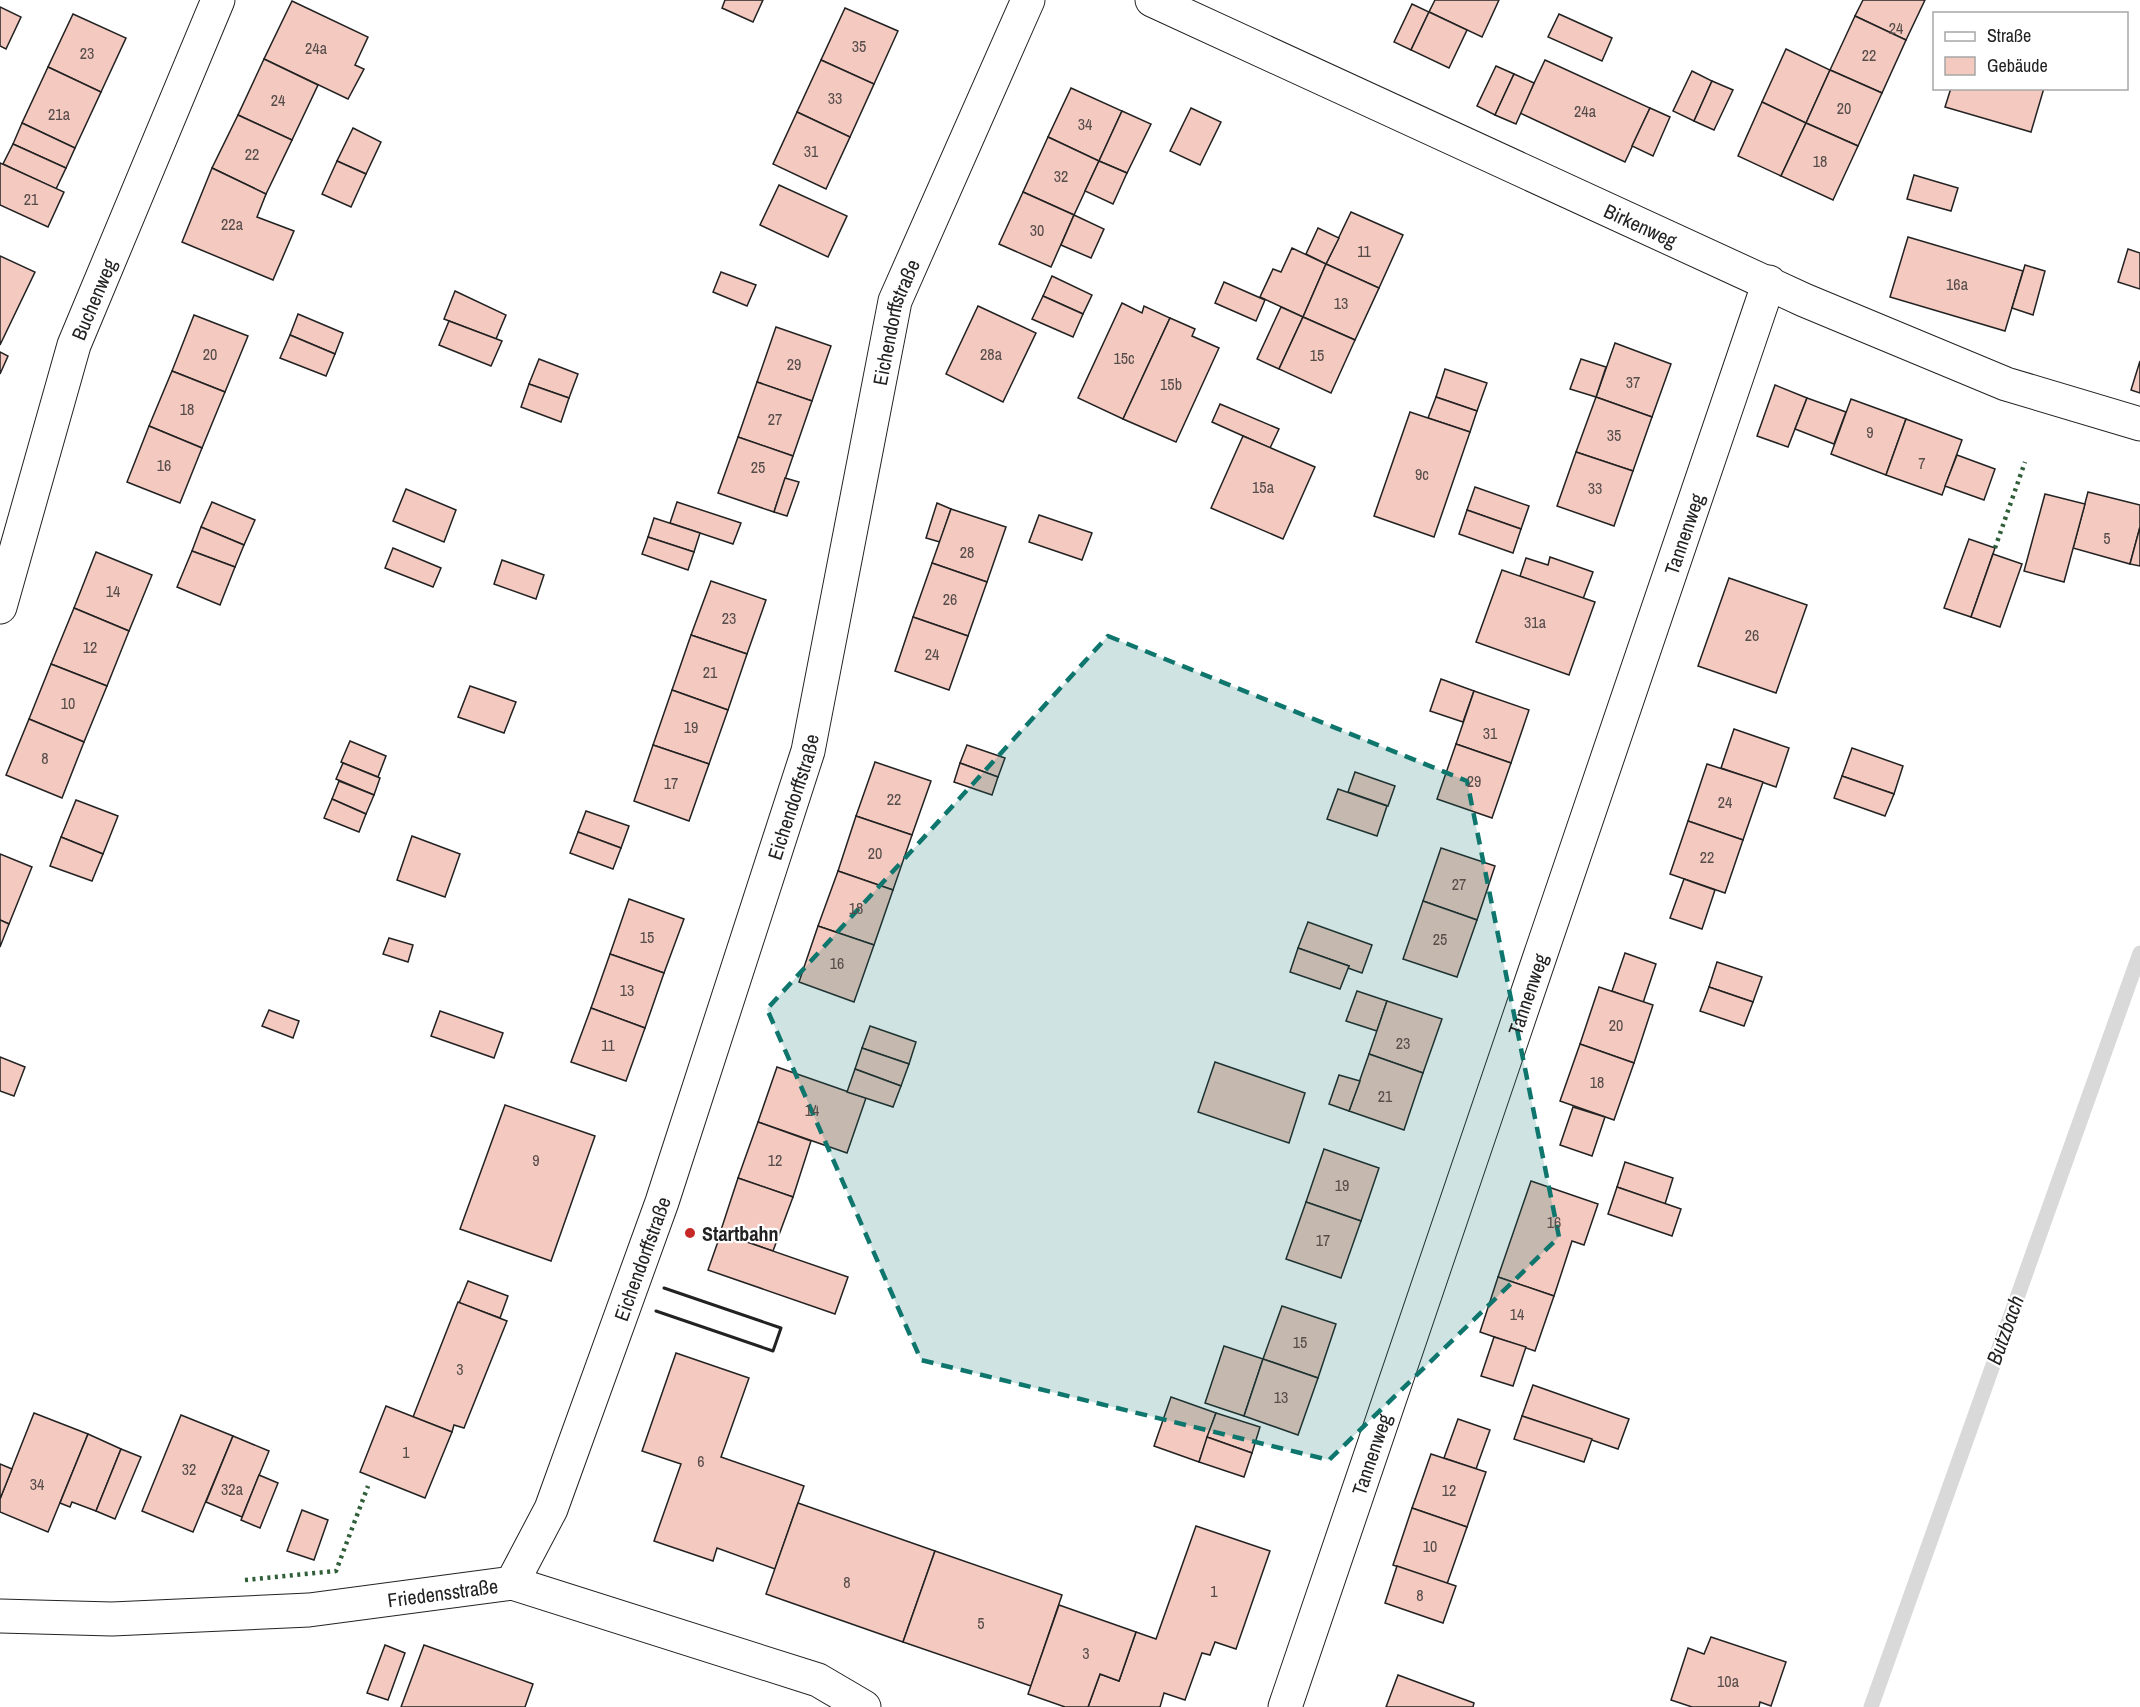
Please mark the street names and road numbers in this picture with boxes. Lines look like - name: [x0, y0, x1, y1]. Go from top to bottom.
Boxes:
- street label: Birkenweg: [1600, 196, 1682, 253]
- street label: Buchenweg: [64, 254, 122, 344]
- street label: Eichendorffstraße: [866, 255, 925, 388]
- street label: Tannenweg: [1657, 490, 1710, 578]
- street label: Eichendorffstraße: [760, 732, 824, 863]
- street label: Tannenweg: [1501, 950, 1553, 1038]
- street label: Eichendorffstraße: [607, 1193, 676, 1324]
- street label: Tannenweg: [1345, 1410, 1397, 1498]
- street label: Friedensstraße: [386, 1572, 500, 1613]

